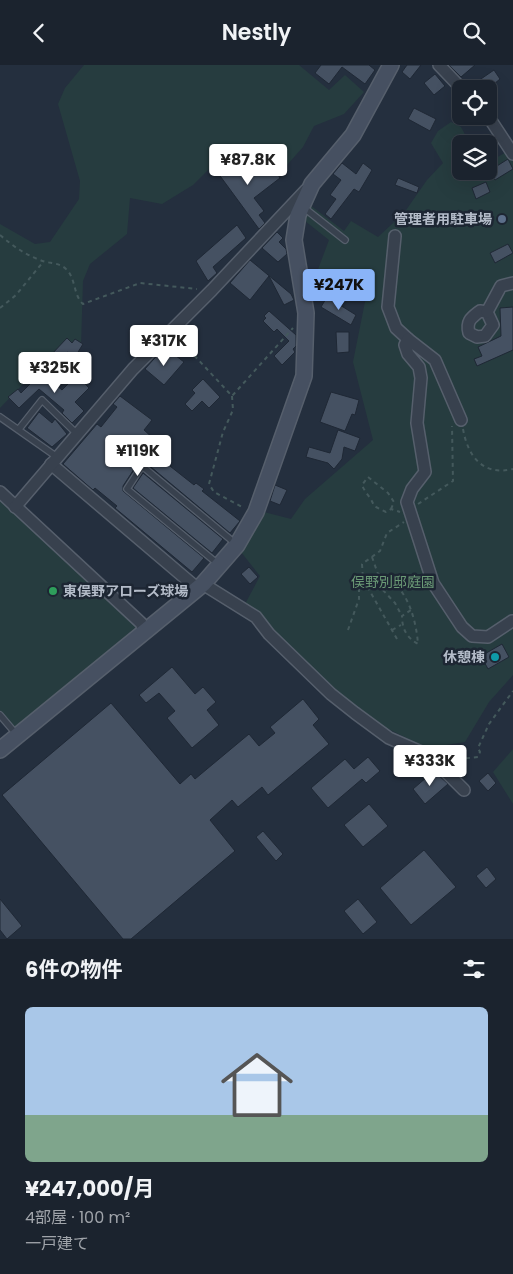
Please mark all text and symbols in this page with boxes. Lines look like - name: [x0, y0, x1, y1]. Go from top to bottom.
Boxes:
- text: Nestly: [222, 17, 291, 48]
- icon: back: [25, 19, 53, 47]
- icon: search: [460, 19, 488, 47]
- map controls: [452, 80, 497, 180]
- button: locate: [452, 80, 497, 125]
- button: layers: [452, 135, 497, 180]
- pin: ¥87.8K: [207, 143, 289, 186]
- text: ¥87.8K: [220, 148, 276, 171]
- place label: 管理者用駐車場: [394, 209, 492, 229]
- marker: 管理者用駐車場: [496, 213, 508, 225]
- pin: ¥247K: [304, 269, 374, 311]
- text: ¥247K: [314, 273, 364, 296]
- pin: ¥317K: [129, 325, 199, 367]
- text: ¥317K: [141, 329, 187, 352]
- pin: ¥325K: [20, 351, 90, 394]
- text: ¥325K: [29, 356, 81, 379]
- pin: ¥119K: [103, 435, 173, 477]
- text: ¥119K: [116, 439, 160, 462]
- park label: 俣野別邸庭園: [351, 572, 435, 592]
- place label: 東俣野アローズ球場: [63, 581, 188, 601]
- marker: 東俣野アローズ球場: [47, 585, 59, 597]
- place label: 休憩棟: [443, 647, 485, 667]
- marker: 休憩棟: [489, 651, 501, 663]
- pin: ¥333K: [395, 745, 465, 787]
- text: ¥333K: [405, 749, 455, 772]
- text: 6件の物件: [25, 955, 122, 984]
- icon: filters: [460, 955, 488, 983]
- icon: home: [212, 1040, 302, 1130]
- text: ¥247,000/月: [25, 1174, 154, 1203]
- text: 4部屋 · 100 m²: [25, 1206, 130, 1229]
- text: 一戸建て: [25, 1232, 89, 1255]

